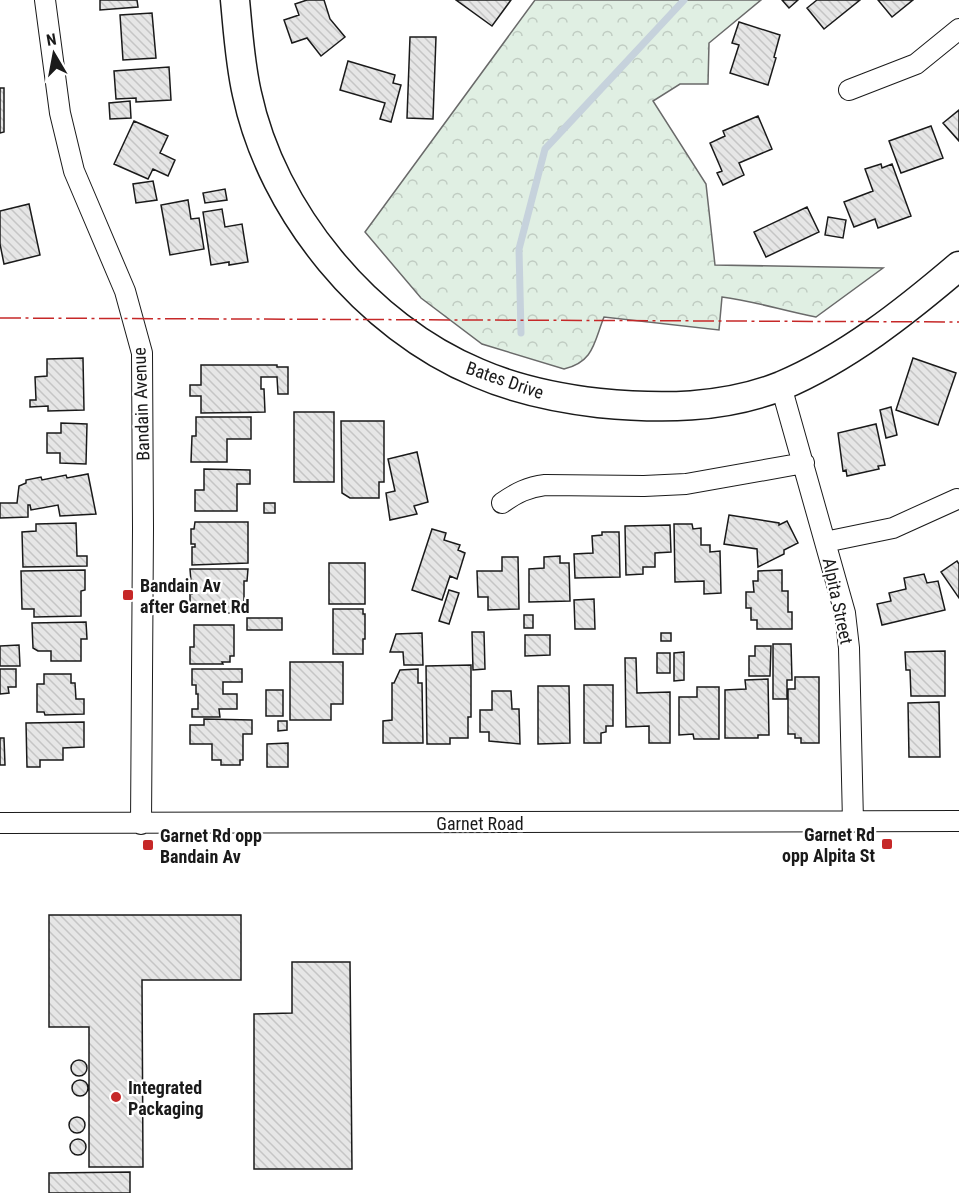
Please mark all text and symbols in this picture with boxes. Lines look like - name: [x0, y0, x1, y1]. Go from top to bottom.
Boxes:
- north arrow: [24, 24, 84, 84]
- text: N: [45, 30, 58, 50]
- street label: Bandain Avenue: [129, 347, 153, 461]
- street label: Bates Drive: [464, 357, 546, 403]
- street label: Alpita Street: [819, 556, 857, 646]
- place label: Bandain Av after Garnet Rd: [140, 575, 250, 617]
- marker: Bandain Av after Garnet Rd: [121, 588, 135, 602]
- street label: Garnet Road: [436, 813, 524, 834]
- place label: Garnet Rd opp Alpita St: [782, 824, 875, 866]
- place label: Garnet Rd opp Bandain Av: [160, 825, 262, 867]
- marker: Garnet Rd opp Alpita St: [880, 837, 894, 851]
- marker: Garnet Rd opp Bandain Av: [141, 838, 155, 852]
- place label: Integrated Packaging: [128, 1077, 204, 1119]
- marker: Integrated Packaging: [109, 1090, 123, 1104]

